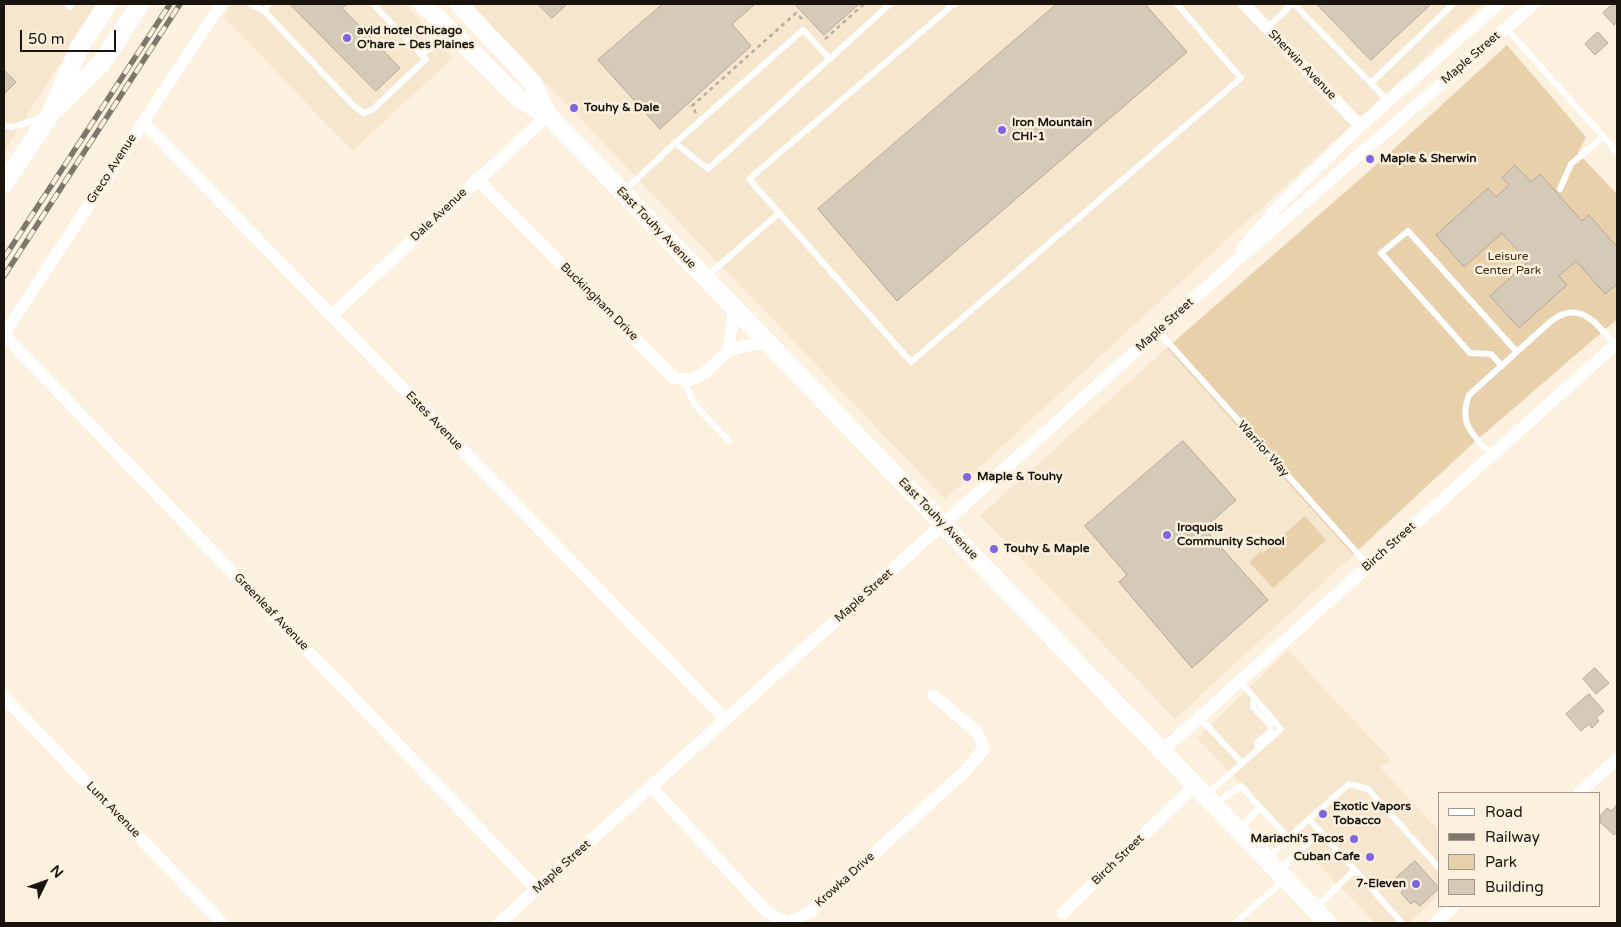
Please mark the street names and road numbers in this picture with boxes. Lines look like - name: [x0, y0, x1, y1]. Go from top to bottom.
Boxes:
- street label: Sherwin Avenue: [1265, 27, 1339, 103]
- street label: Maple Street: [1439, 29, 1503, 87]
- street label: Greco Avenue: [84, 132, 140, 206]
- street label: East Touhy Avenue: [613, 184, 699, 272]
- street label: Dale Avenue: [408, 185, 470, 245]
- street label: Buckingham Drive: [557, 260, 641, 344]
- street label: Maple Street: [1133, 295, 1197, 355]
- street label: Estes Avenue: [402, 389, 466, 453]
- street label: Warrior Way: [1234, 418, 1292, 480]
- street label: East Touhy Avenue: [895, 475, 981, 563]
- street label: Birch Street: [1359, 519, 1419, 575]
- street label: Maple Street: [832, 566, 896, 626]
- street label: Greenleaf Avenue: [231, 571, 311, 653]
- street label: Lunt Avenue: [83, 779, 143, 841]
- street label: Birch Street: [1089, 832, 1147, 888]
- street label: Maple Street: [530, 837, 594, 897]
- street label: Krowka Drive: [812, 850, 878, 910]

